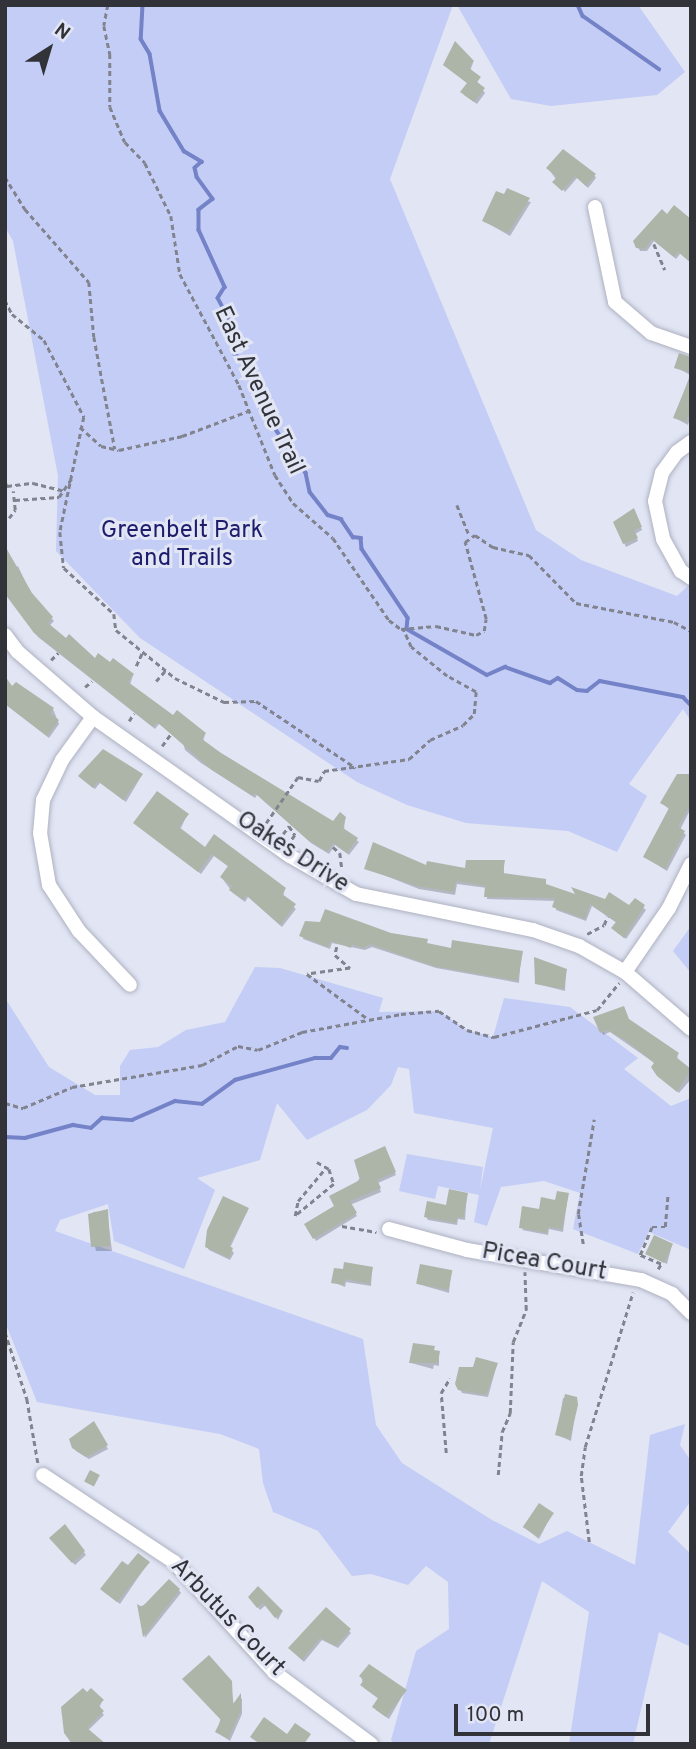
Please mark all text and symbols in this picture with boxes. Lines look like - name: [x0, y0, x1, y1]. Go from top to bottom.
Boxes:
- north arrow: [14, 14, 84, 84]
- text: N: [49, 19, 74, 46]
- street label: East Avenue Trail: [206, 301, 310, 481]
- park label: Greenbelt Park and Trails: [101, 518, 263, 574]
- street label: Oakes Drive: [230, 806, 354, 900]
- street label: Picea Court: [479, 1238, 609, 1288]
- street label: Arbutus Court: [164, 1553, 290, 1683]
- scale bar: [458, 1690, 654, 1734]
- text: 100 m: [467, 1702, 524, 1729]

